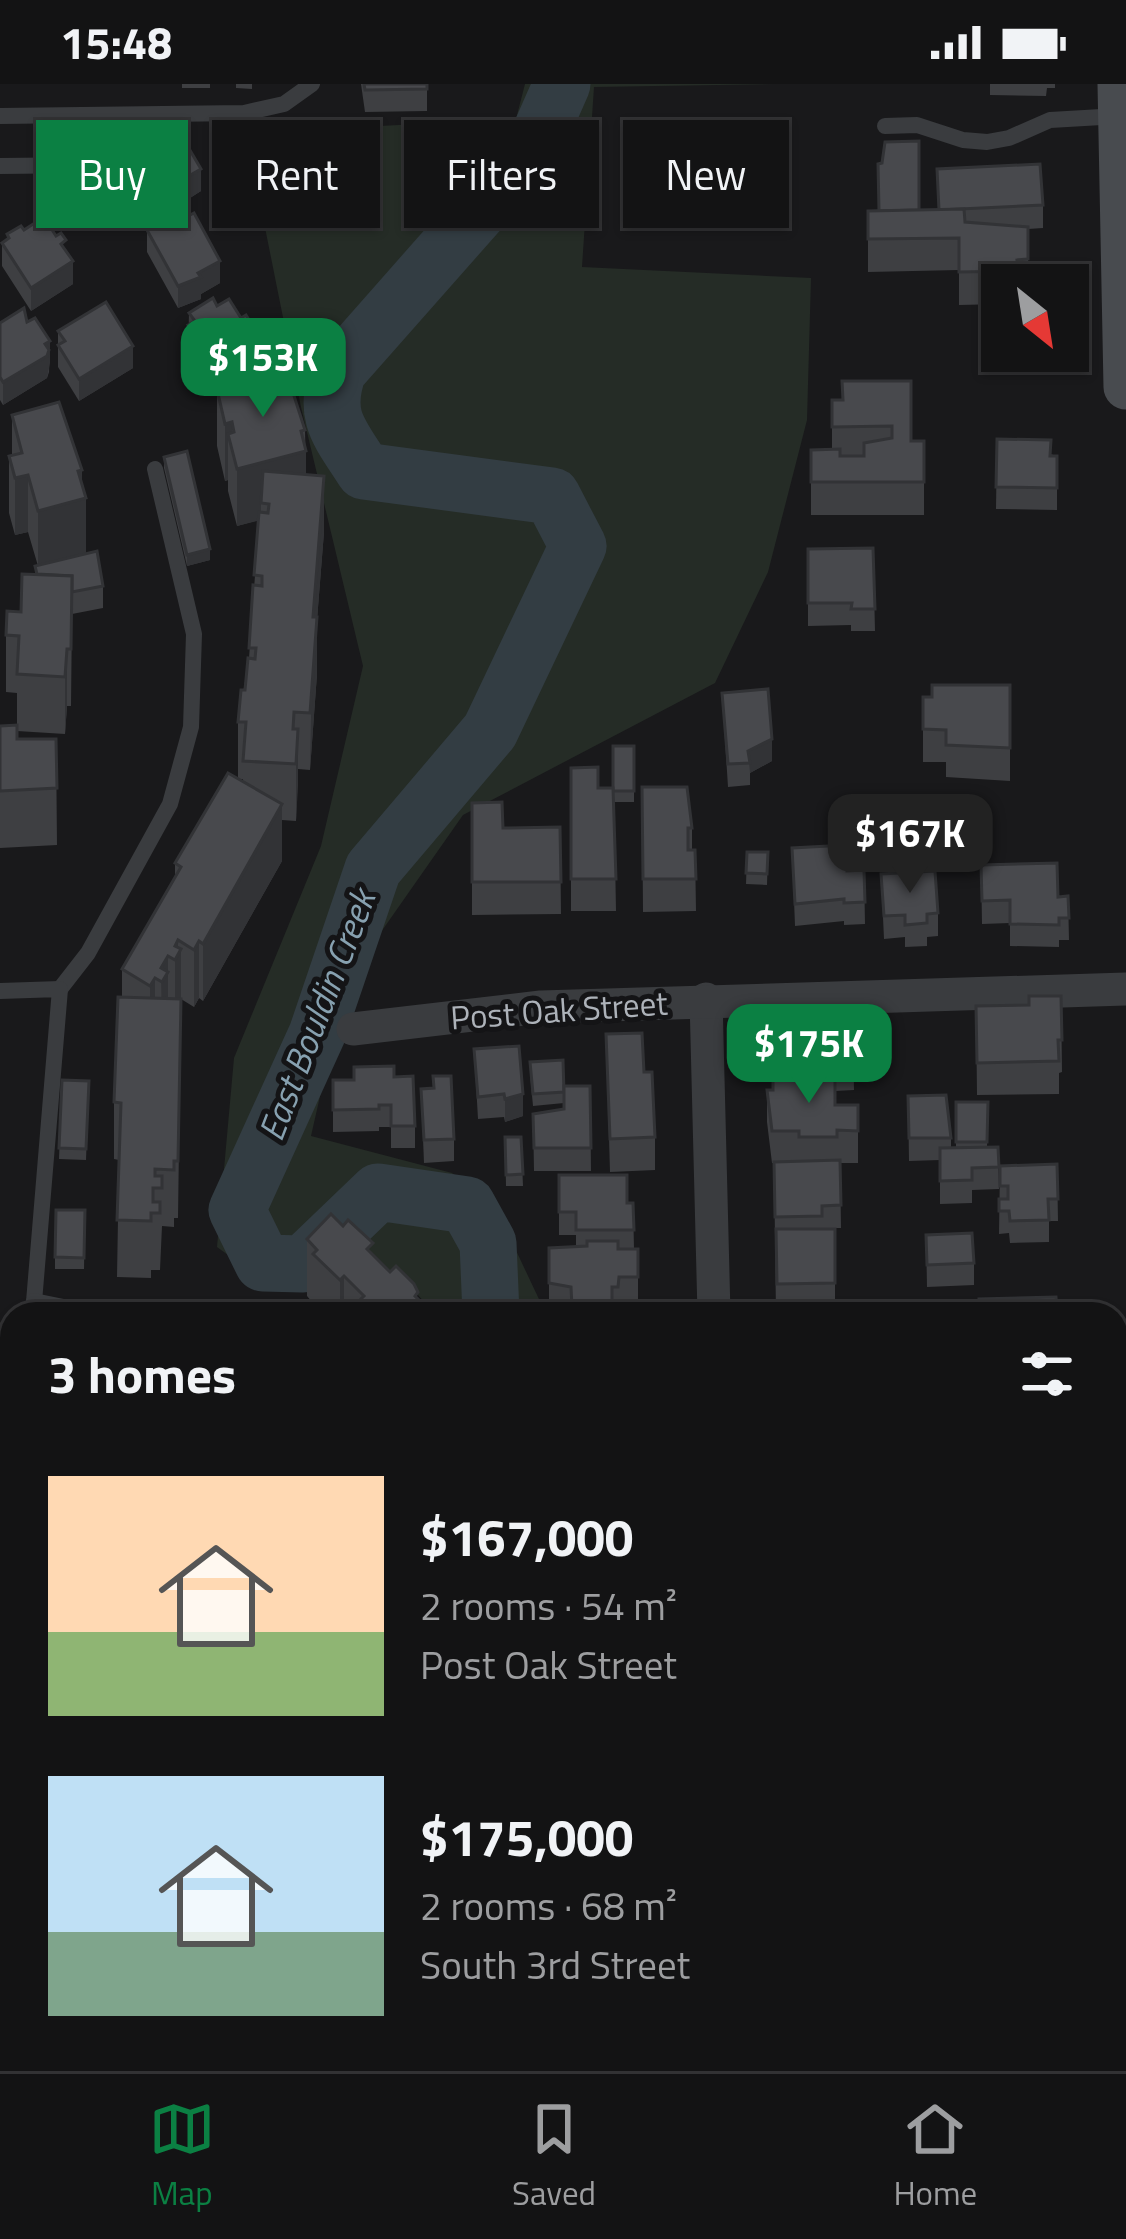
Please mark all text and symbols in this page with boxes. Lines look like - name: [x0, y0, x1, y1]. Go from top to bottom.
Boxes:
- text: 15:48: [60, 8, 172, 76]
- chip: Buy: [36, 120, 188, 228]
- chip: Rent: [212, 120, 380, 228]
- chip: Filters: [404, 120, 599, 228]
- chip: New: [623, 120, 789, 228]
- north arrow: [981, 264, 1089, 372]
- map controls: [981, 264, 1089, 372]
- pin: $153K: [179, 318, 347, 420]
- text: $153K: [208, 327, 318, 386]
- pin: $167K: [826, 794, 994, 896]
- text: $167K: [855, 803, 965, 862]
- water label: East Bouldin Creek: [243, 878, 390, 1148]
- street label: Post Oak Street: [449, 977, 670, 1043]
- pin: $175K: [725, 1004, 893, 1106]
- text: $175K: [754, 1013, 864, 1072]
- text: 3 homes: [48, 1335, 236, 1413]
- icon: filters: [1014, 1341, 1080, 1407]
- text: $167,000: [420, 1498, 633, 1576]
- icon: home: [144, 1524, 288, 1668]
- text: 2 rooms · 54 m²: [420, 1576, 677, 1635]
- text: Post Oak Street: [420, 1635, 677, 1694]
- text: $175,000: [420, 1798, 633, 1876]
- icon: home: [144, 1824, 288, 1968]
- text: 2 rooms · 68 m²: [420, 1876, 677, 1935]
- text: South 3rd Street: [420, 1935, 690, 1994]
- tab: Map: [149, 2096, 215, 2218]
- tab: Saved: [512, 2096, 596, 2218]
- tab: Home: [893, 2096, 977, 2218]

